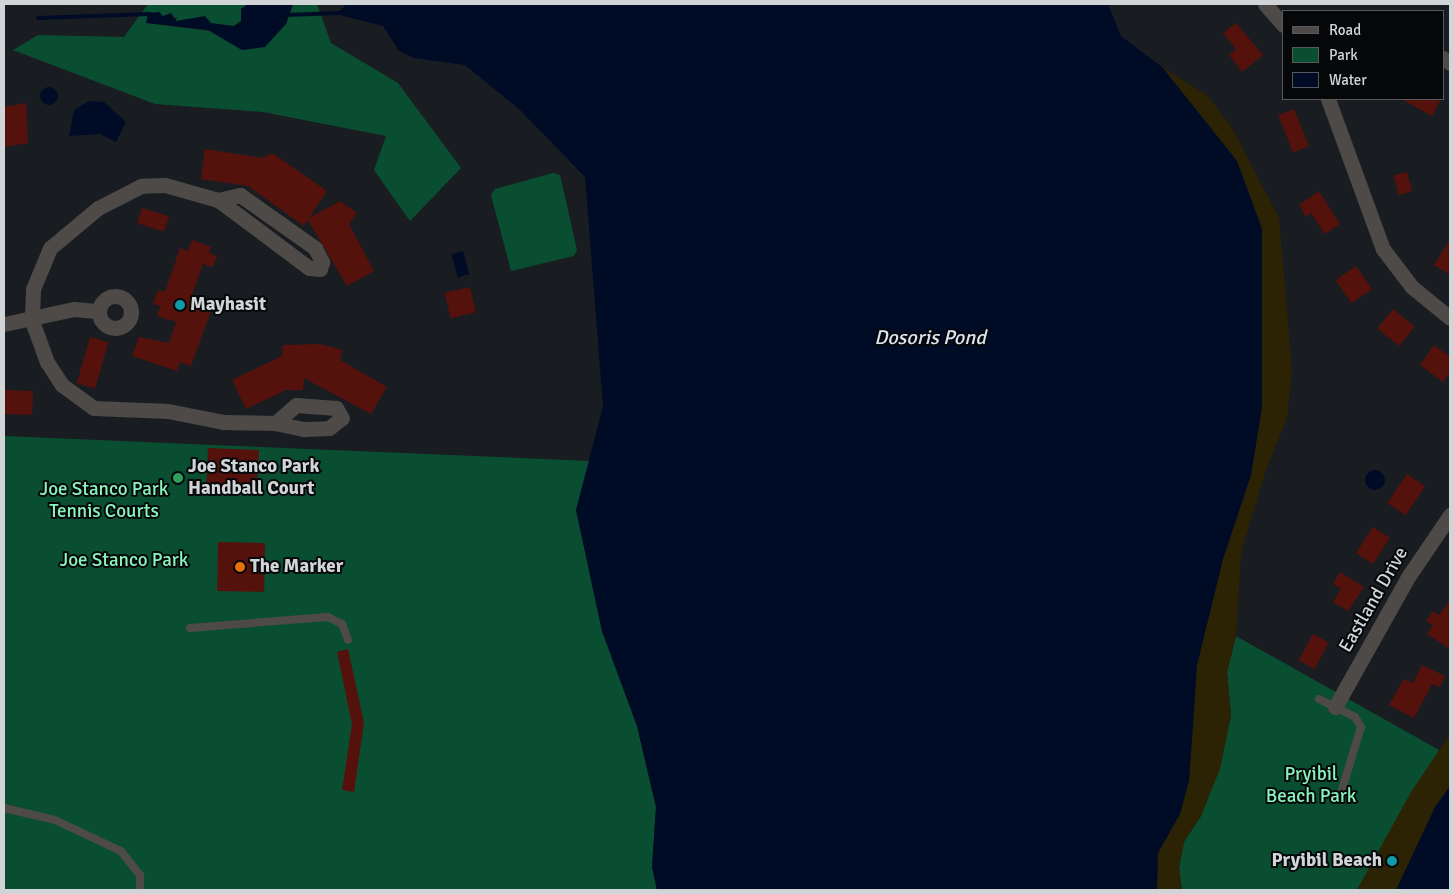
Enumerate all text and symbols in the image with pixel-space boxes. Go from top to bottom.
legend [1282,10,1444,100]
text: Road [1329,21,1361,39]
text: Park [1329,46,1358,64]
text: Water [1329,71,1367,89]
place label: Mayhasit [190,294,266,316]
marker: Mayhasit [174,299,186,311]
water label: Dosoris Pond [874,325,986,349]
place label: Joe Stanco Park Handball Court [188,456,319,500]
marker: Joe Stanco Park Handball Court [172,472,184,484]
park label: Joe Stanco Park Tennis Courts [40,479,168,523]
street label: Eastland Drive [1335,543,1413,657]
park label: Joe Stanco Park [60,550,188,572]
place label: The Marker [250,556,343,578]
marker: The Marker [234,561,246,573]
park label: Pryibil Beach Park [1266,764,1356,808]
place label: Pryibil Beach [1271,850,1382,872]
marker: Pryibil Beach [1386,855,1398,867]

